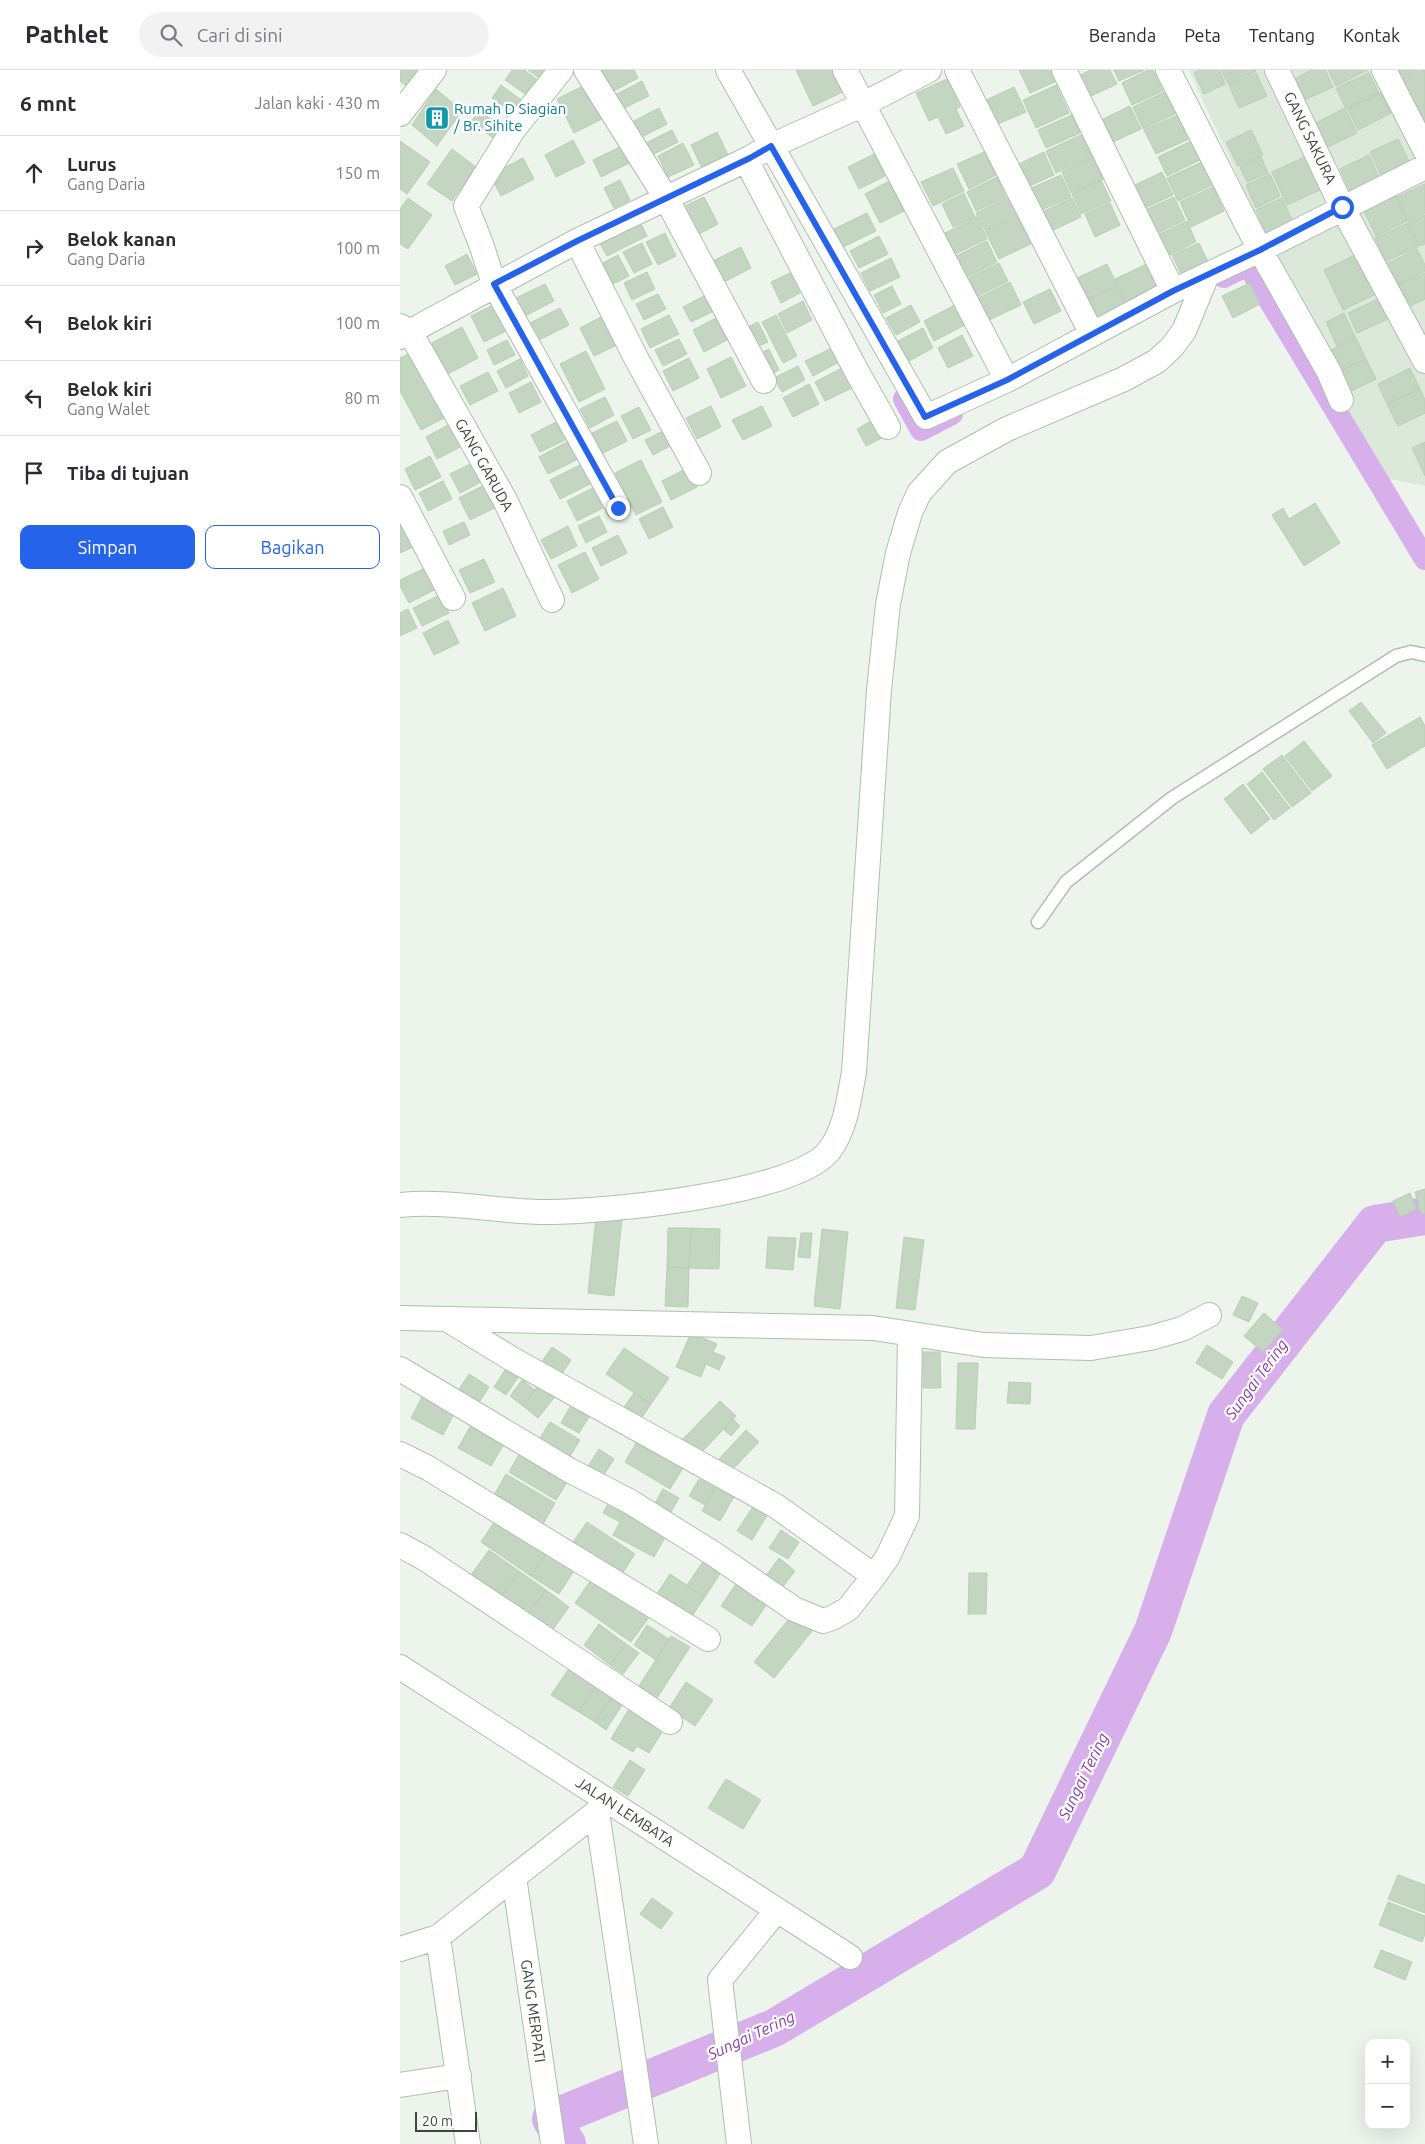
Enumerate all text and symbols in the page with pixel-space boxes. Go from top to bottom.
search box [139,12,489,57]
text: Pathlet [25,21,109,48]
icon: search [157,21,185,49]
text: Cari di sini [197,24,283,46]
text: Beranda [1089,25,1156,45]
text: Peta [1184,25,1221,45]
text: Tentang [1249,25,1315,45]
text: Kontak [1343,25,1400,45]
street label: GANG SAKURA [1281,89,1340,187]
text: 6 mnt [20,91,76,115]
text: Jalan kaki · 430 m [255,94,380,112]
place label: Rumah D Siagian / Br. Sihite [453,100,566,134]
building icon: Rumah D Siagian / Br. Sihite [424,105,450,131]
text: Lurus [67,153,116,175]
icon: ahead [20,159,48,187]
text: 150 m [335,164,380,182]
text: Gang Daria [67,175,146,193]
route start [1331,196,1354,219]
text: Belok kanan [67,228,176,250]
icon: right [20,234,48,262]
text: 100 m [335,239,380,257]
text: Gang Daria [67,250,146,268]
icon: left [20,309,48,337]
text: Belok kiri [67,312,152,334]
text: 100 m [335,314,380,332]
text: Belok kiri [67,378,152,400]
icon: left [20,384,48,412]
text: 80 m [344,389,380,407]
text: Gang Walet [67,400,150,418]
street label: GANG GARUDA [452,415,517,514]
icon: arrive [20,459,48,487]
text: Tiba di tujuan [67,462,189,484]
route end [607,497,630,520]
button: Simpan [20,525,195,569]
button: Bagikan [205,525,380,569]
water label: Sungai Tering [1220,1335,1291,1423]
water label: Sungai Tering [1054,1729,1112,1823]
street label: JALAN LEMBATA [573,1773,678,1850]
street label: GANG MERPATI [518,1958,549,2064]
water label: Sungai Tering [704,2007,798,2063]
map controls [1365,2039,1410,2129]
button: + [1365,2039,1410,2084]
button: − [1365,2084,1410,2129]
scale bar [415,2109,478,2132]
text: 20 m [422,2113,453,2129]

